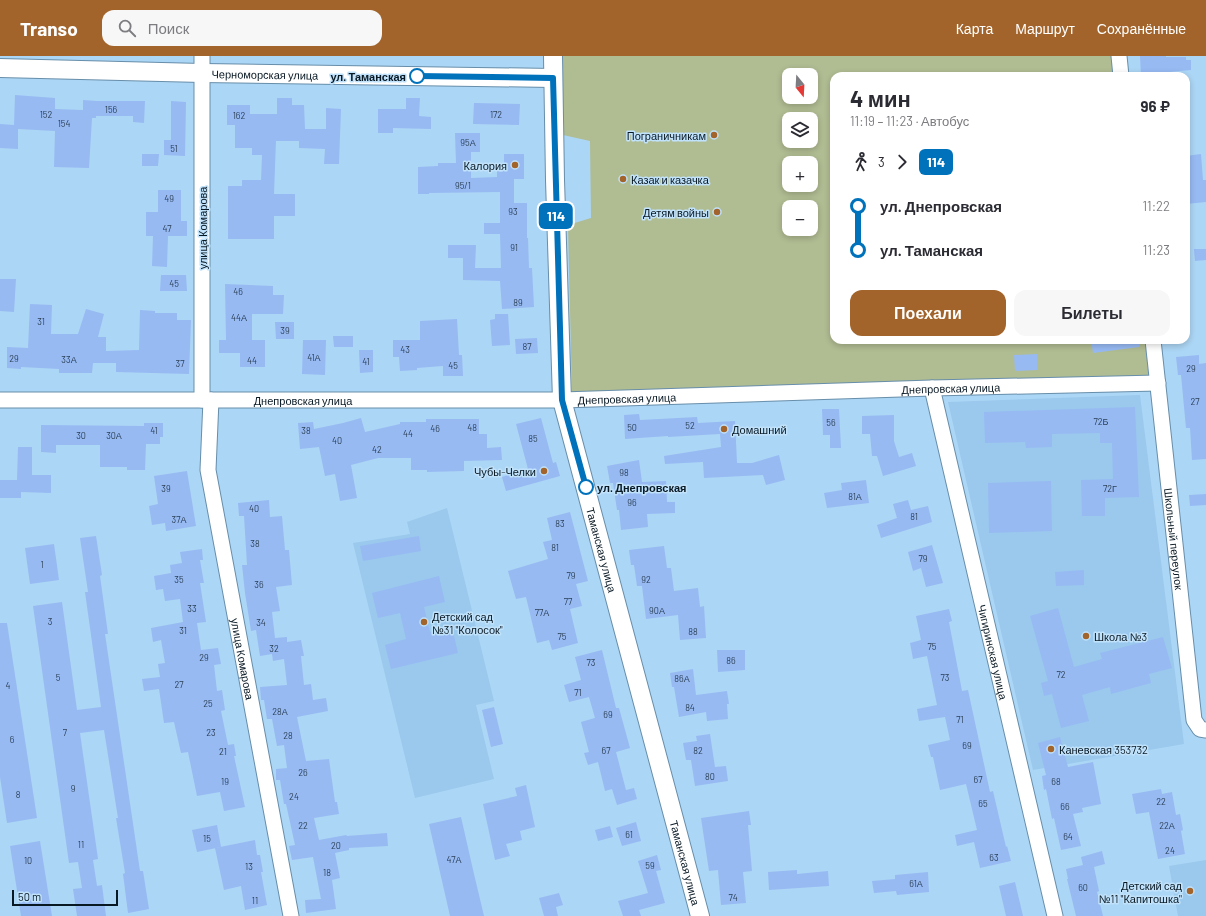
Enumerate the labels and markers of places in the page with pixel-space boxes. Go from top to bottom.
marker: ул. Таманская [409,68,425,84]
place label: ул. Таманская [330,70,406,83]
place label: Пограничникам [627,129,706,142]
marker: Пограничникам [709,130,719,140]
place label: Калория [464,159,507,172]
marker: Калория [510,160,520,170]
place label: Казак и казачка [631,173,710,186]
marker: Казак и казачка [618,174,628,184]
place label: Детям войны [643,206,709,219]
marker: Детям войны [712,207,722,217]
place label: Домашний [732,423,787,436]
marker: Домашний [719,424,729,434]
place label: Чубы-Челки [474,465,536,478]
marker: Чубы-Челки [539,466,549,476]
marker: ул. Днепровская [578,479,594,495]
place label: ул. Днепровская [597,481,686,494]
place label: Детский сад №31 "Колосок" [432,610,503,636]
marker: Детский сад №31 "Колосок" [419,617,429,627]
place label: Школа №3 [1094,630,1147,643]
marker: Школа №3 [1081,631,1091,641]
place label: Каневская 353732 [1059,743,1148,756]
marker: Каневская 353732 [1046,744,1056,754]
place label: Детский сад №11 "Капитошка" [1099,879,1183,905]
marker: Детский сад №11 "Капитошка" [1185,886,1195,896]

